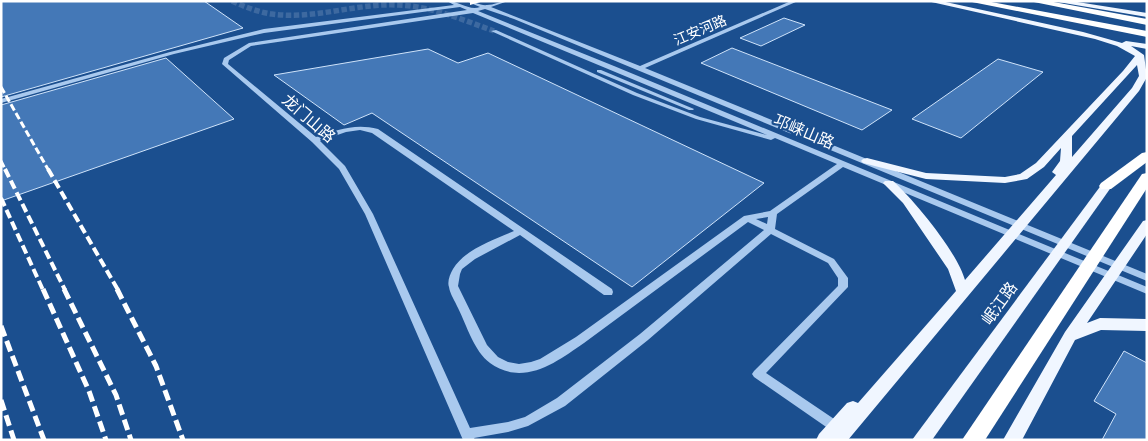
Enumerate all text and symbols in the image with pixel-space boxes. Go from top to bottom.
street label: 江安河路 [671,11,729,49]
street label: 龙门山路 [278,90,339,147]
street label: 邛崃山路 [771,110,837,153]
street label: 岷江路 [978,278,1021,328]

